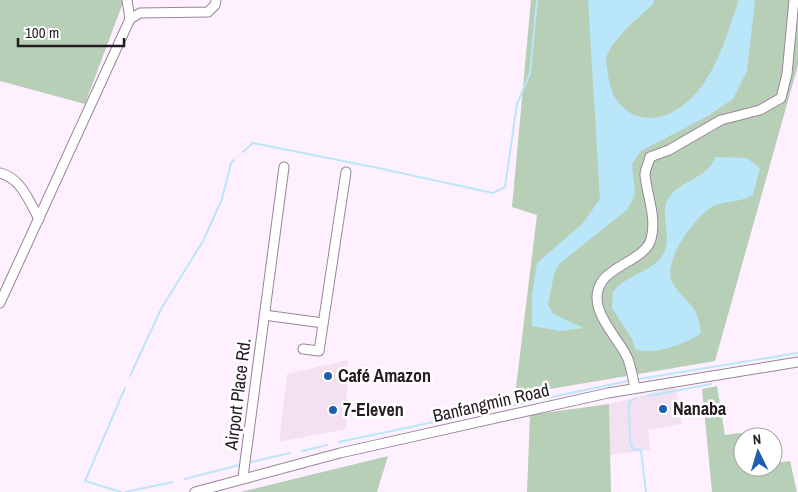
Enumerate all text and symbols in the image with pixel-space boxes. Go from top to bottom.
scale bar [18,15,124,47]
text: 100 m [25,22,59,43]
street label: Airport Place Rd. [218,337,257,452]
place label: Café Amazon [338,363,431,388]
marker: Café Amazon [322,370,334,382]
street label: Banfangmin Road [430,377,552,428]
place label: Nanaba [673,396,727,421]
place label: 7-Eleven [343,397,404,422]
marker: Nanaba [657,403,669,415]
marker: 7-Eleven [327,404,339,416]
north arrow [733,427,783,477]
text: N [752,430,762,448]

